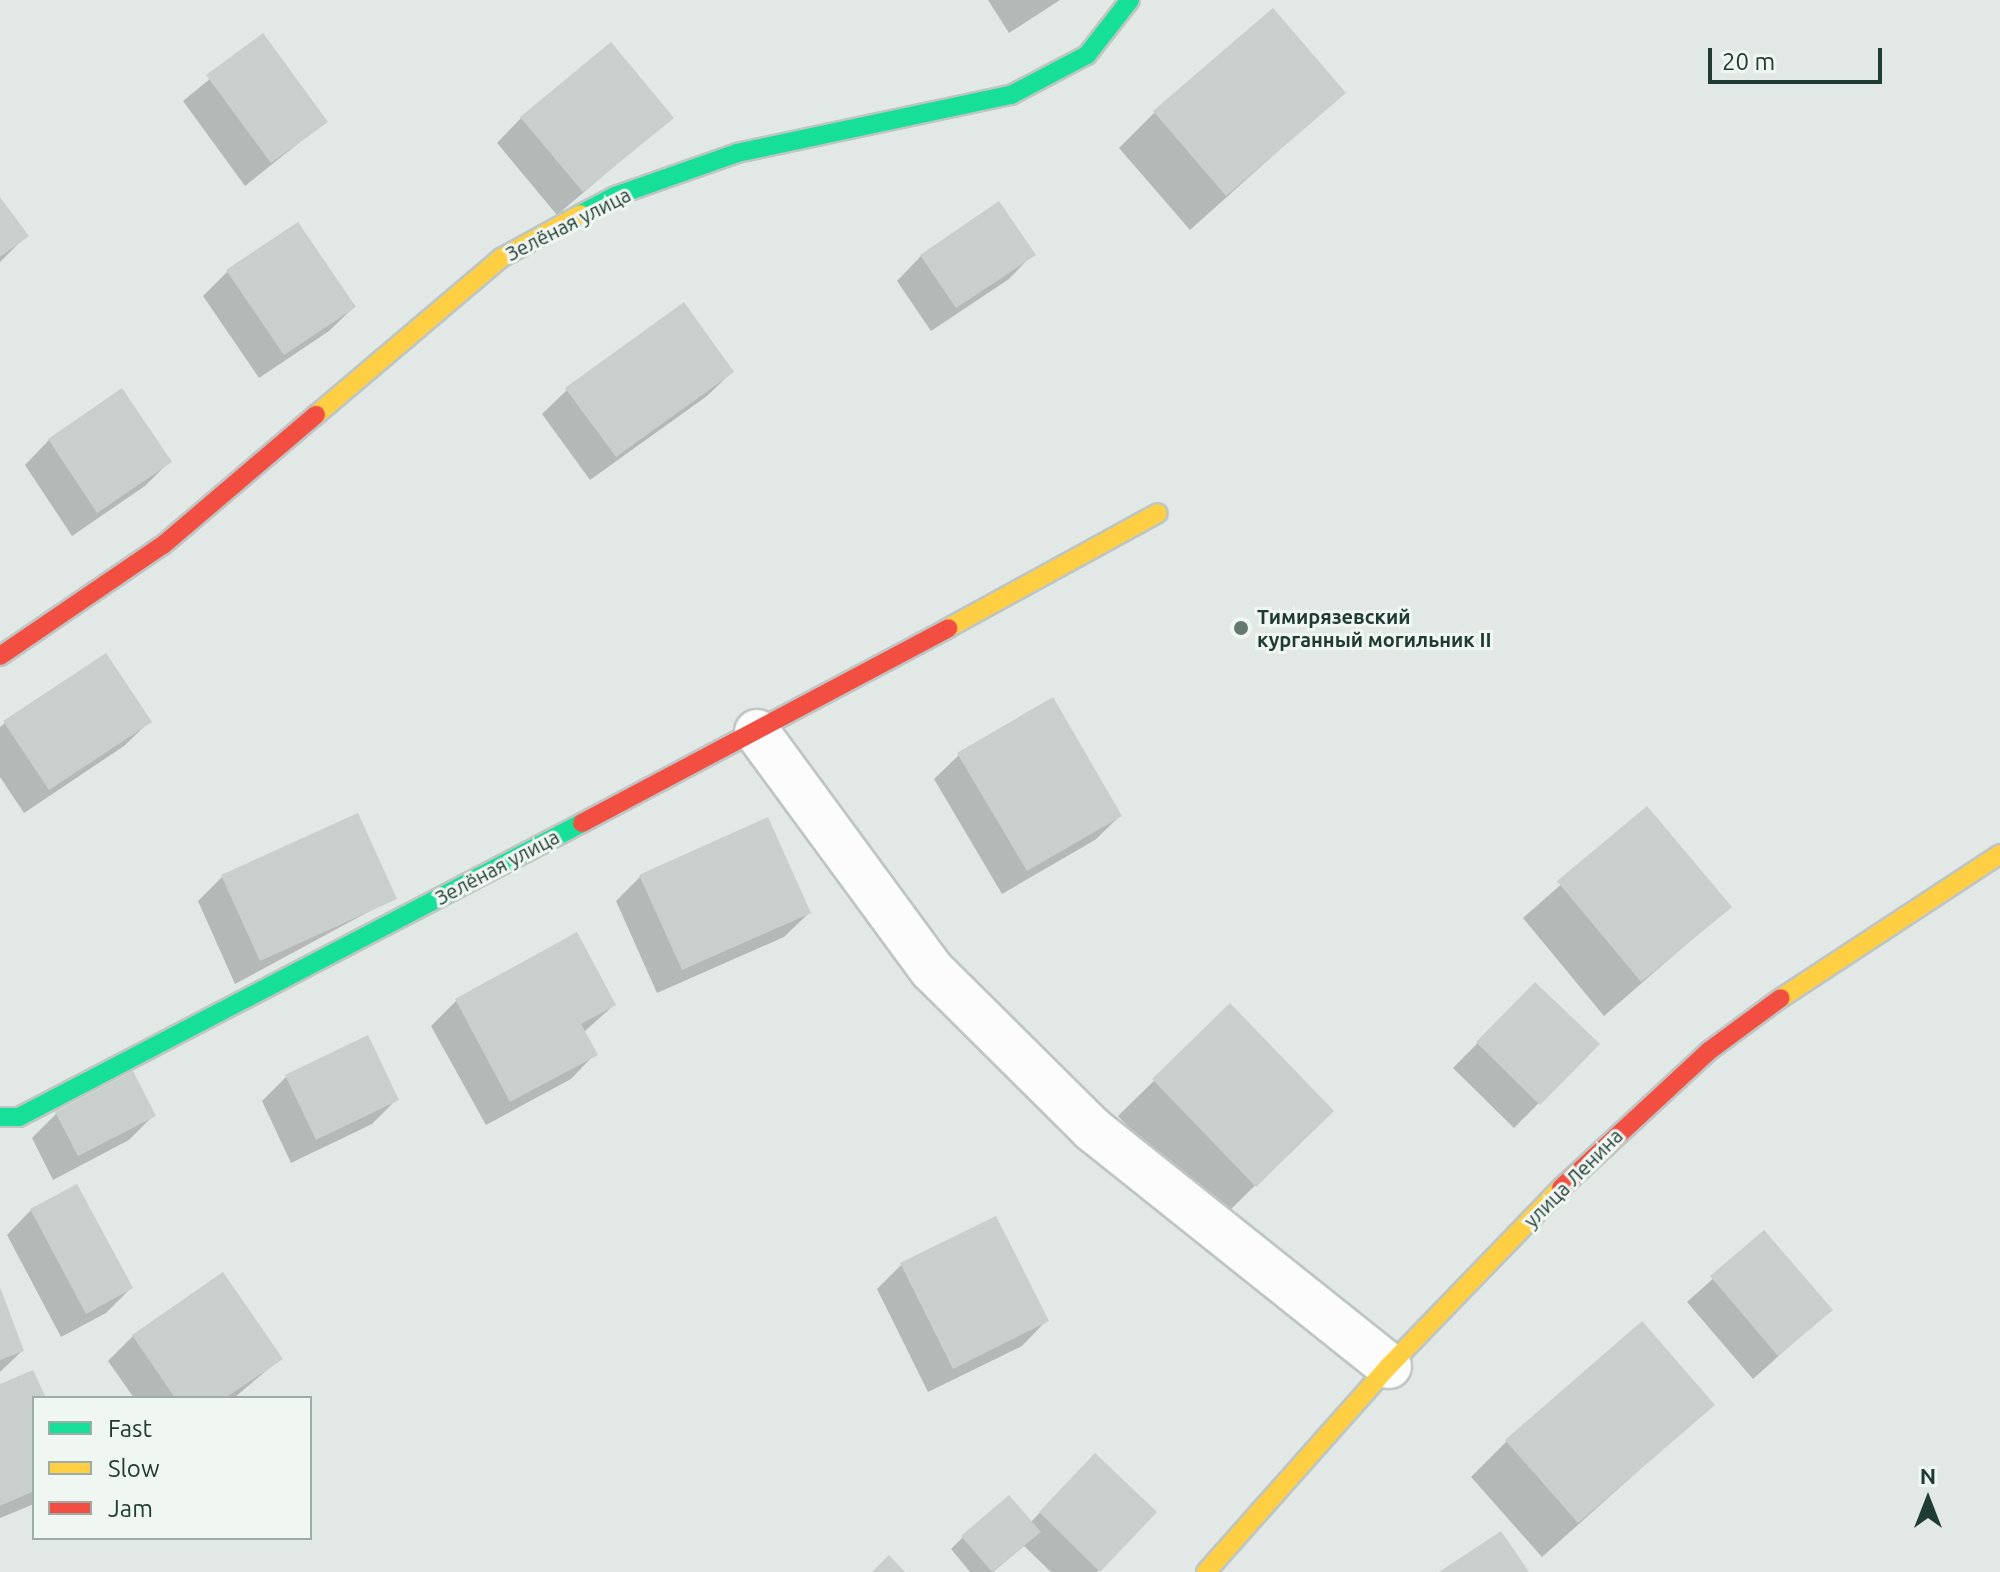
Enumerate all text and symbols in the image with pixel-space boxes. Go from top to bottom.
scale bar [1712,32,1886,82]
text: 20 m [1722,48,1775,75]
street label: Зелёная улица [502,182,634,266]
place label: Тимирязевский курганный могильник II [1257,604,1491,651]
marker: Тимирязевский курганный могильник II [1232,619,1250,637]
street label: Зелёная улица [431,824,563,910]
street label: улица Ленина [1519,1124,1627,1232]
legend [32,1396,312,1540]
text: Fast [108,1415,152,1442]
text: Slow [108,1455,160,1482]
north arrow [1888,1460,1968,1540]
text: N [1920,1463,1936,1488]
text: Jam [108,1495,153,1522]

